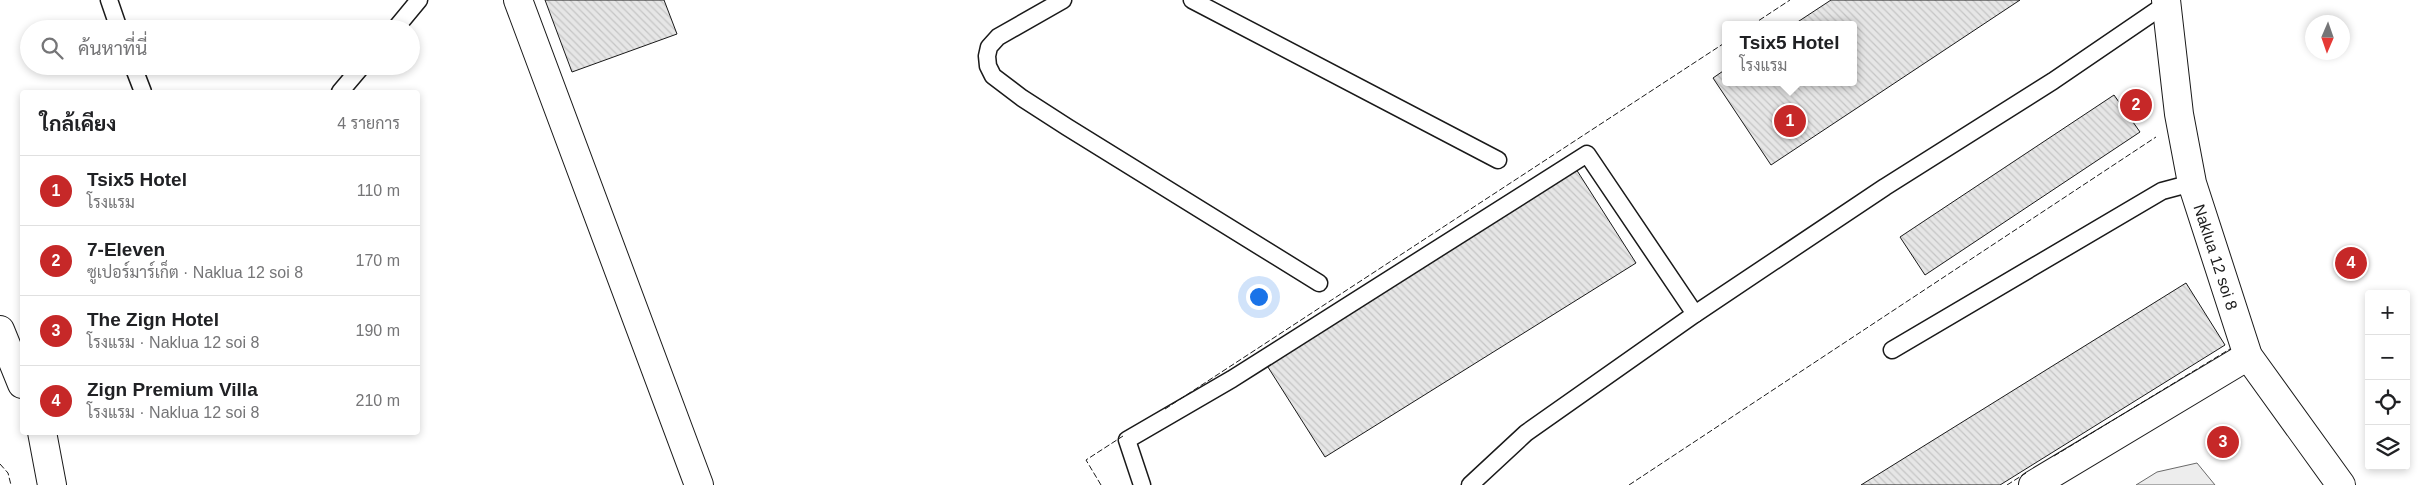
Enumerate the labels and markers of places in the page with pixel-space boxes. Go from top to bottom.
pin: 2 [2120,86,2152,124]
pin: 1 [1774,102,1806,140]
pin: 4 [2335,244,2367,282]
pin: 3 [2207,423,2239,461]

